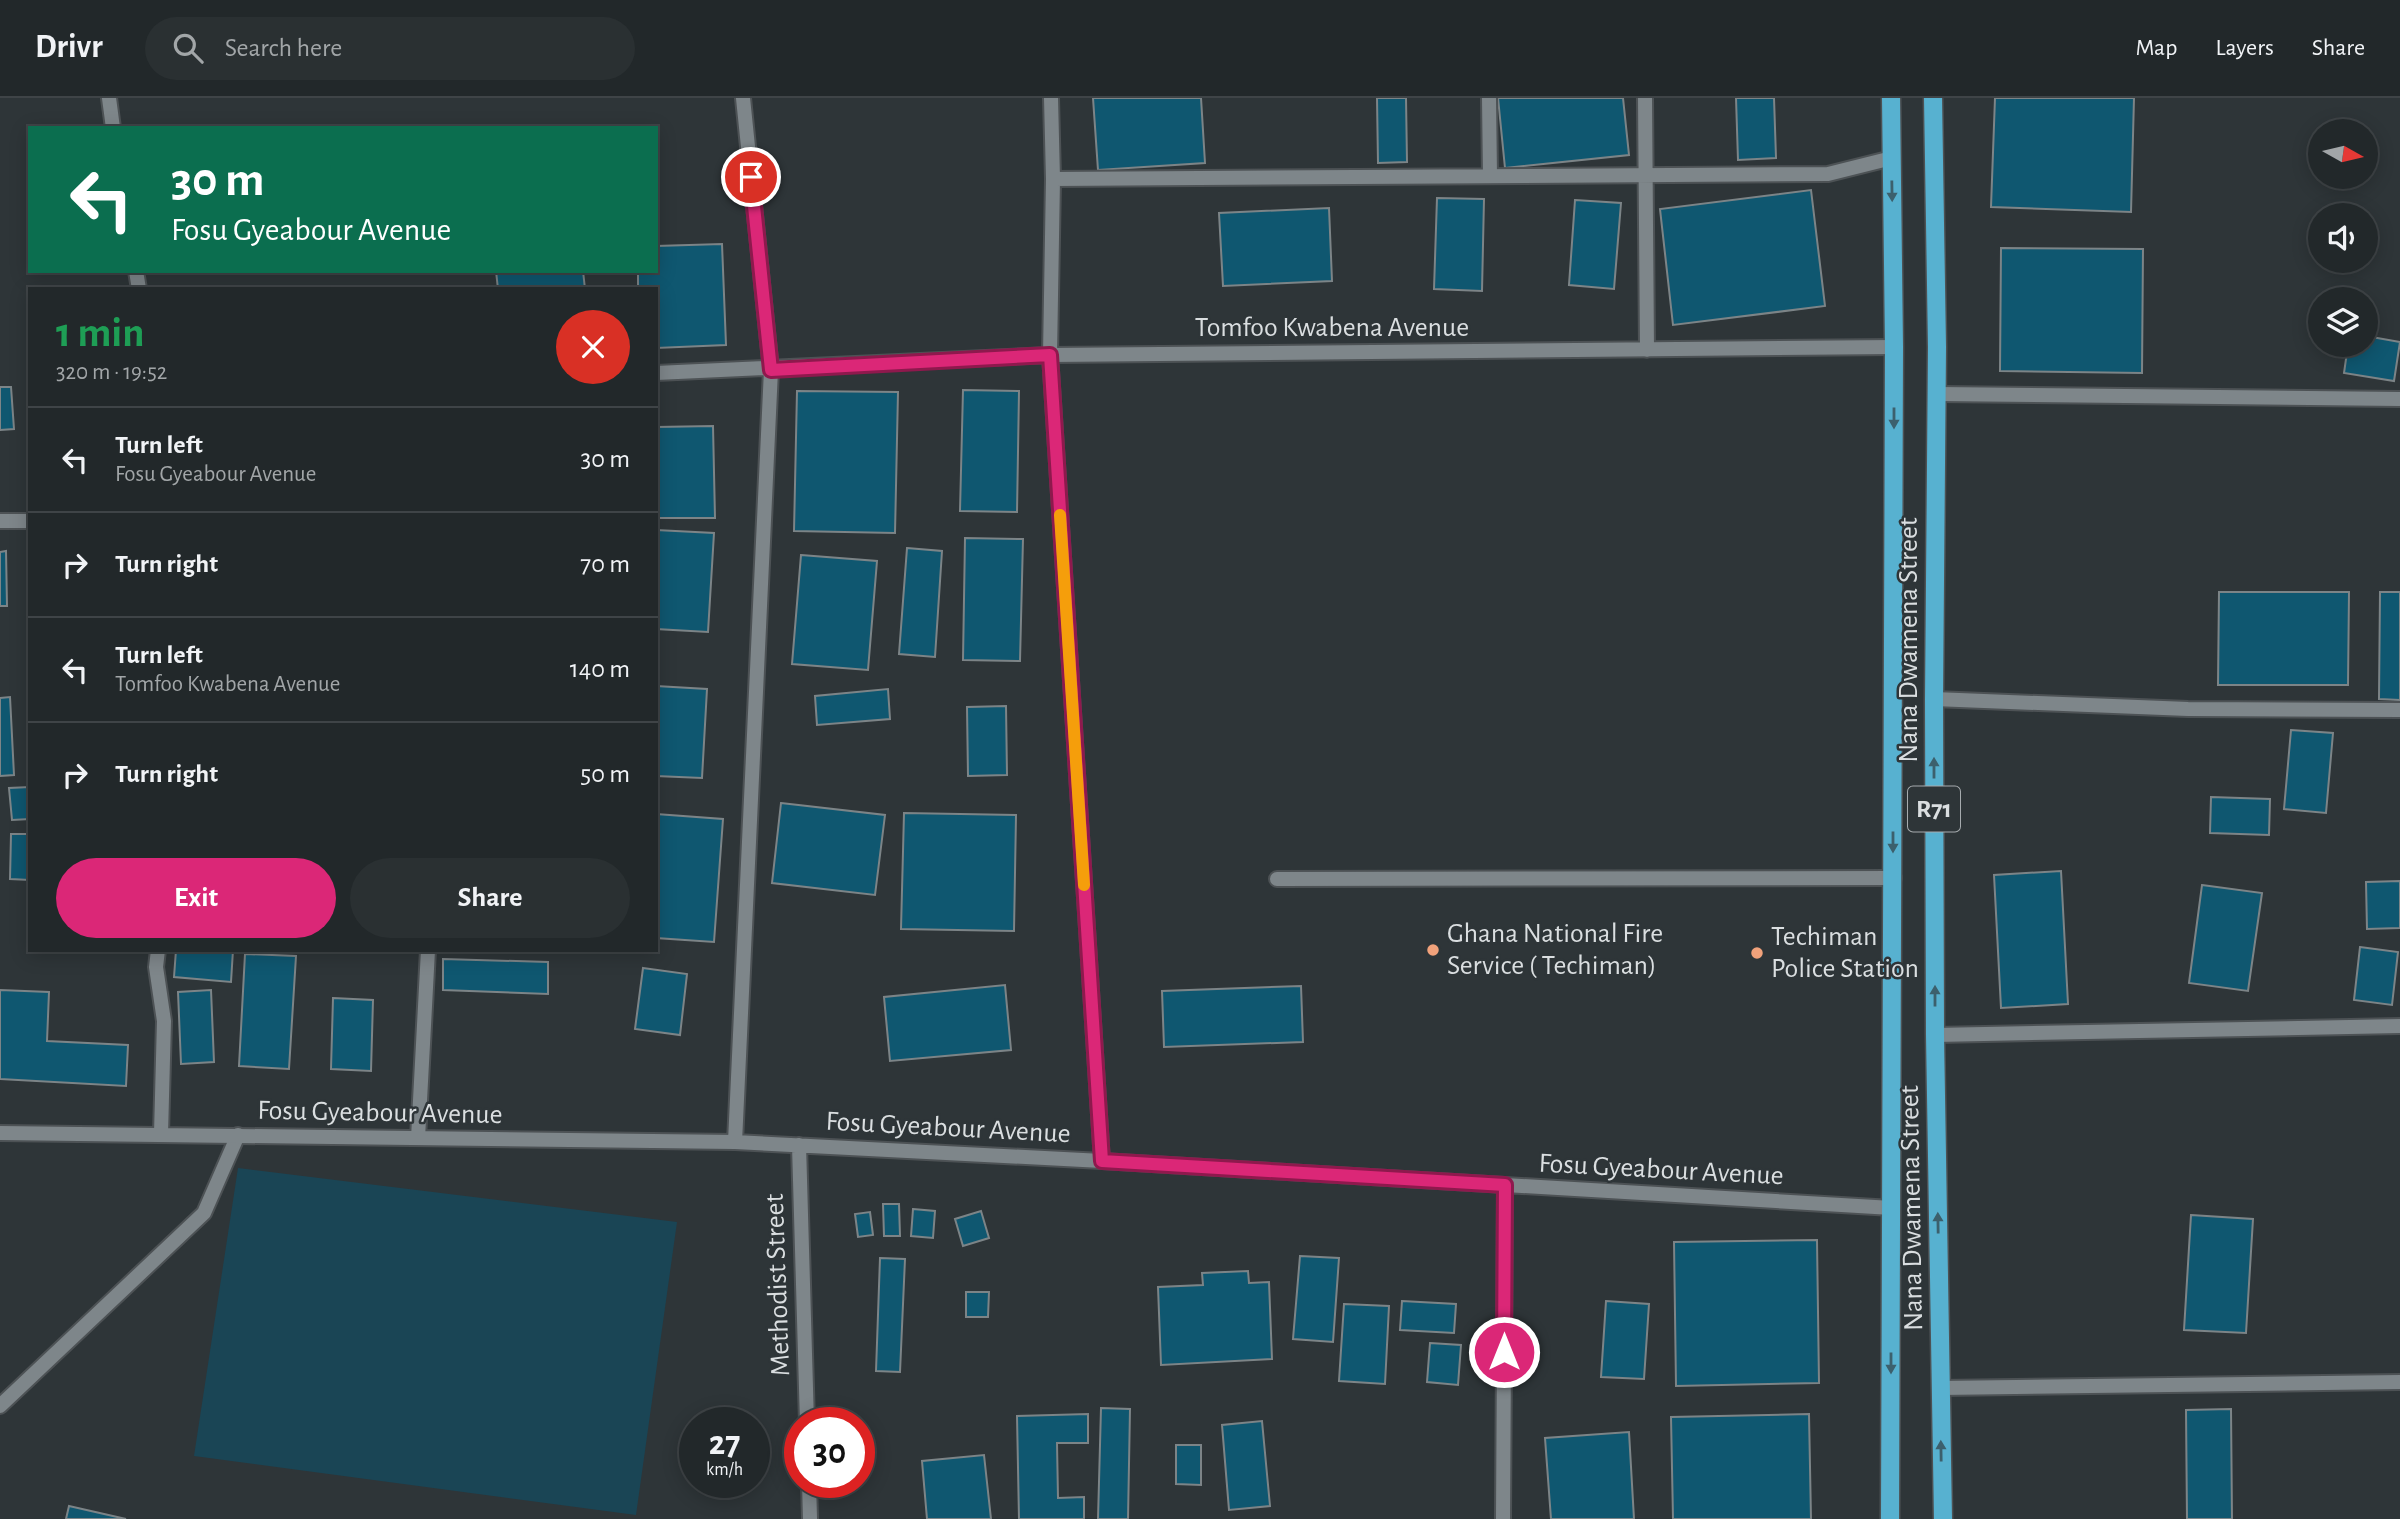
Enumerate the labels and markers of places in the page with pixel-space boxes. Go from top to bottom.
pin [721,147,781,207]
place label: Ghana National Fire Service ( Techiman) [1447,920,1663,980]
place label: Techiman Police Station [1771,923,1919,983]
marker: Ghana National Fire Service ( Techiman) [1425,942,1441,958]
marker: Techiman Police Station [1749,945,1765,961]

